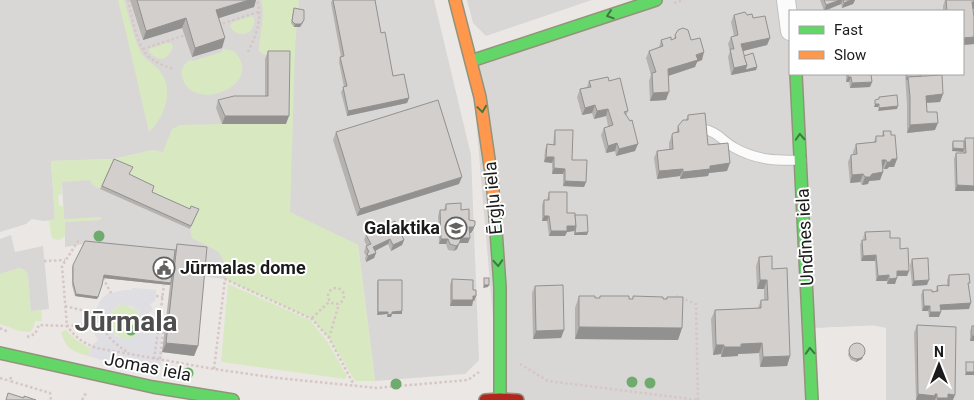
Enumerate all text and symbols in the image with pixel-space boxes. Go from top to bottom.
one-way arrow [606,9,615,19]
legend [789,10,964,75]
text: Fast [834,21,863,39]
text: Slow [834,46,866,64]
one-way arrow [476,104,486,113]
one-way arrow [795,132,806,140]
street label: Ērgļu iela [479,161,507,235]
street label: Undīnes iela [791,188,818,286]
school or university icon: Galaktika [444,216,468,240]
place label: Galaktika [364,217,440,238]
public building icon: Jūrmalas dome [152,256,176,280]
place label: Jūrmalas dome [180,257,306,278]
one-way arrow [493,260,504,268]
district label: Jūrmala [74,305,178,338]
north arrow [914,340,964,390]
text: N [934,344,944,360]
one-way arrow [805,347,815,355]
street label: Jomas iela [103,348,193,385]

